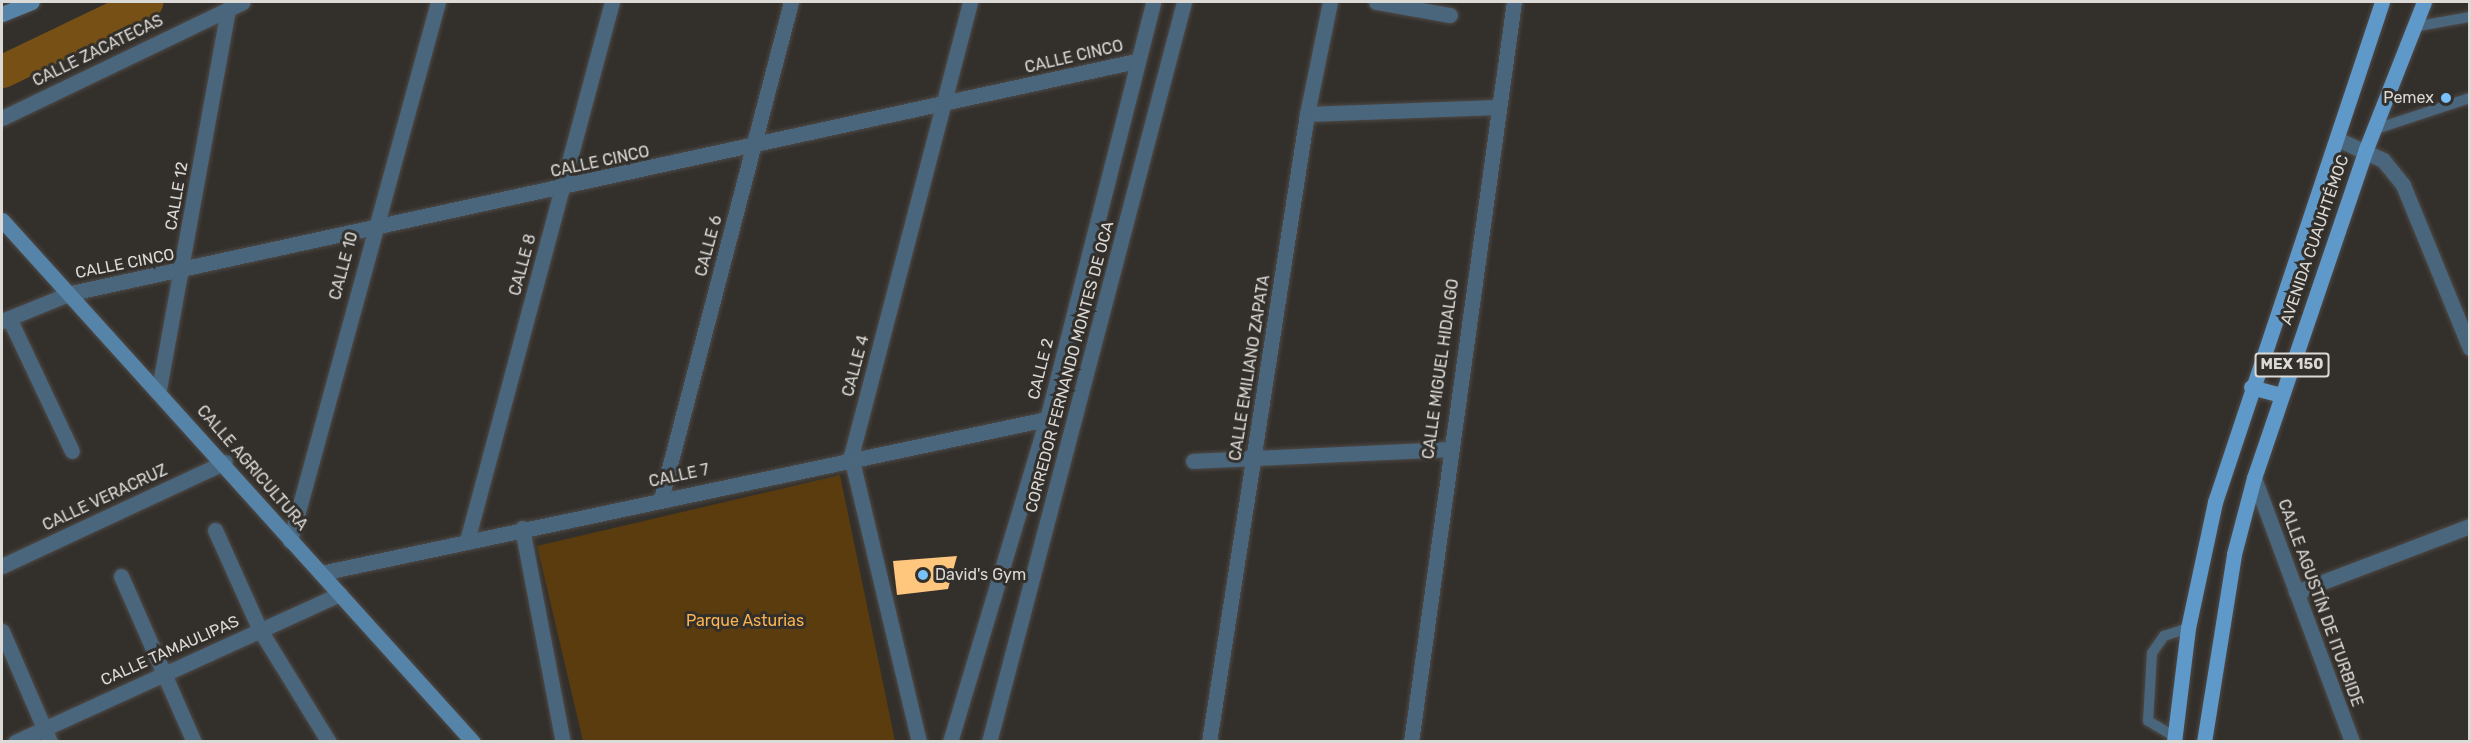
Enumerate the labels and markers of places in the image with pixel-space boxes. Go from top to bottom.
place label: Pemex [2383,88,2434,108]
marker: Pemex [2439,91,2453,105]
place label: David's Gym [935,565,1026,585]
marker: David's Gym [916,568,930,582]

